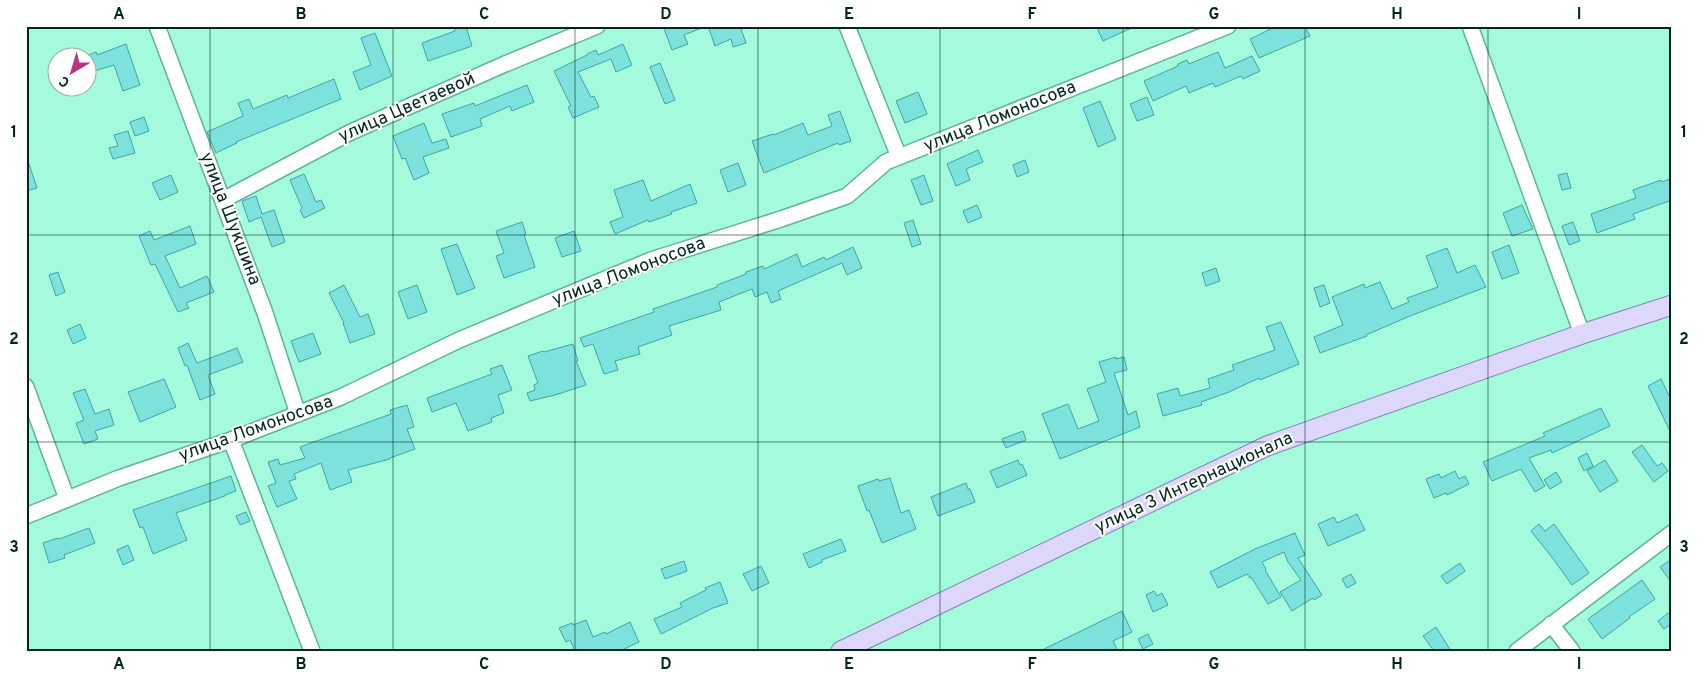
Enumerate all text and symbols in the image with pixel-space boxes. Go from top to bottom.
text: A [113,5,125,25]
text: B [295,5,307,25]
text: C [479,5,489,25]
text: D [660,5,672,25]
text: E [844,5,854,25]
text: F [1027,5,1037,25]
text: G [1209,5,1219,25]
text: H [1391,5,1403,25]
text: I [1577,5,1581,25]
north arrow [48,48,98,98]
street label: улица Цветаевой [335,67,479,149]
text: С [56,72,74,91]
street label: улица Ломоносова [920,76,1080,158]
text: 1 [11,123,17,143]
text: 1 [1681,123,1687,143]
street label: улица Шукшина [194,149,266,289]
street label: улица Ломоносова [549,232,709,312]
text: 2 [9,330,19,350]
text: 2 [1679,330,1689,350]
street label: улица Ломоносова [176,390,336,468]
street label: улица 3 Интернационала [1091,427,1297,539]
text: 3 [9,538,19,558]
text: 3 [1679,538,1689,558]
text: A [113,655,125,675]
text: B [295,655,307,675]
text: C [479,655,489,675]
text: D [660,655,672,675]
text: E [844,655,854,675]
text: F [1027,655,1037,675]
text: G [1209,655,1219,675]
text: H [1391,655,1403,675]
text: I [1577,655,1581,675]

